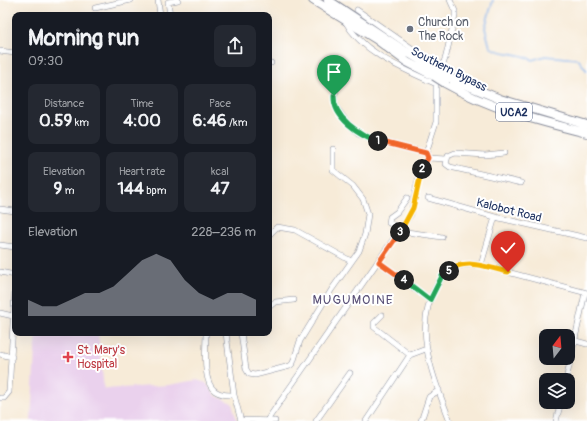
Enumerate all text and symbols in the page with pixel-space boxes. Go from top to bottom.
place label: Church on The Rock [418,15,469,44]
text: Morning run [28,24,139,52]
marker: Church on The Rock [405,24,415,34]
button: share [214,25,256,67]
street label: Southern Bypass [408,44,490,95]
text: 09:30 [28,53,63,69]
pin [317,55,351,96]
icon: arrive [323,61,345,83]
text: Distance [44,97,84,110]
text: Time [131,97,154,110]
text: Pace [209,97,231,110]
road number: UCA2 [496,103,532,121]
text: 0.59 [39,110,72,131]
text: 4:00 [123,110,161,131]
text: 6:46 [193,110,227,131]
text: km [72,116,89,129]
text: /km [227,116,247,129]
pin: 1 [368,131,388,151]
text: 1 [376,134,380,147]
pin: 2 [412,159,432,179]
text: 2 [419,162,425,175]
text: Elevation [43,165,85,178]
text: Heart rate [119,165,165,178]
text: kcal [211,165,229,178]
text: 9 [54,178,62,199]
text: 144 [117,178,144,199]
text: 47 [211,178,229,199]
text: m [62,184,74,197]
text: bpm [144,184,167,197]
street label: Kalobot Road [475,195,543,226]
pin: 3 [390,222,410,242]
text: Elevation [28,224,78,240]
text: 228–236 m [191,224,256,240]
text: 3 [397,225,403,238]
pin [491,231,525,272]
icon: check [497,237,519,259]
pin: 5 [439,261,459,281]
text: 5 [446,264,452,277]
pin: 4 [394,270,414,290]
text: 4 [401,273,407,286]
district label: MUGUMOINE [312,292,394,308]
north arrow [539,329,575,365]
map controls [539,329,575,409]
place label: St. Mary's Hospital [77,343,126,372]
marker: St. Mary's Hospital [62,351,74,363]
button: layers [539,373,575,409]

